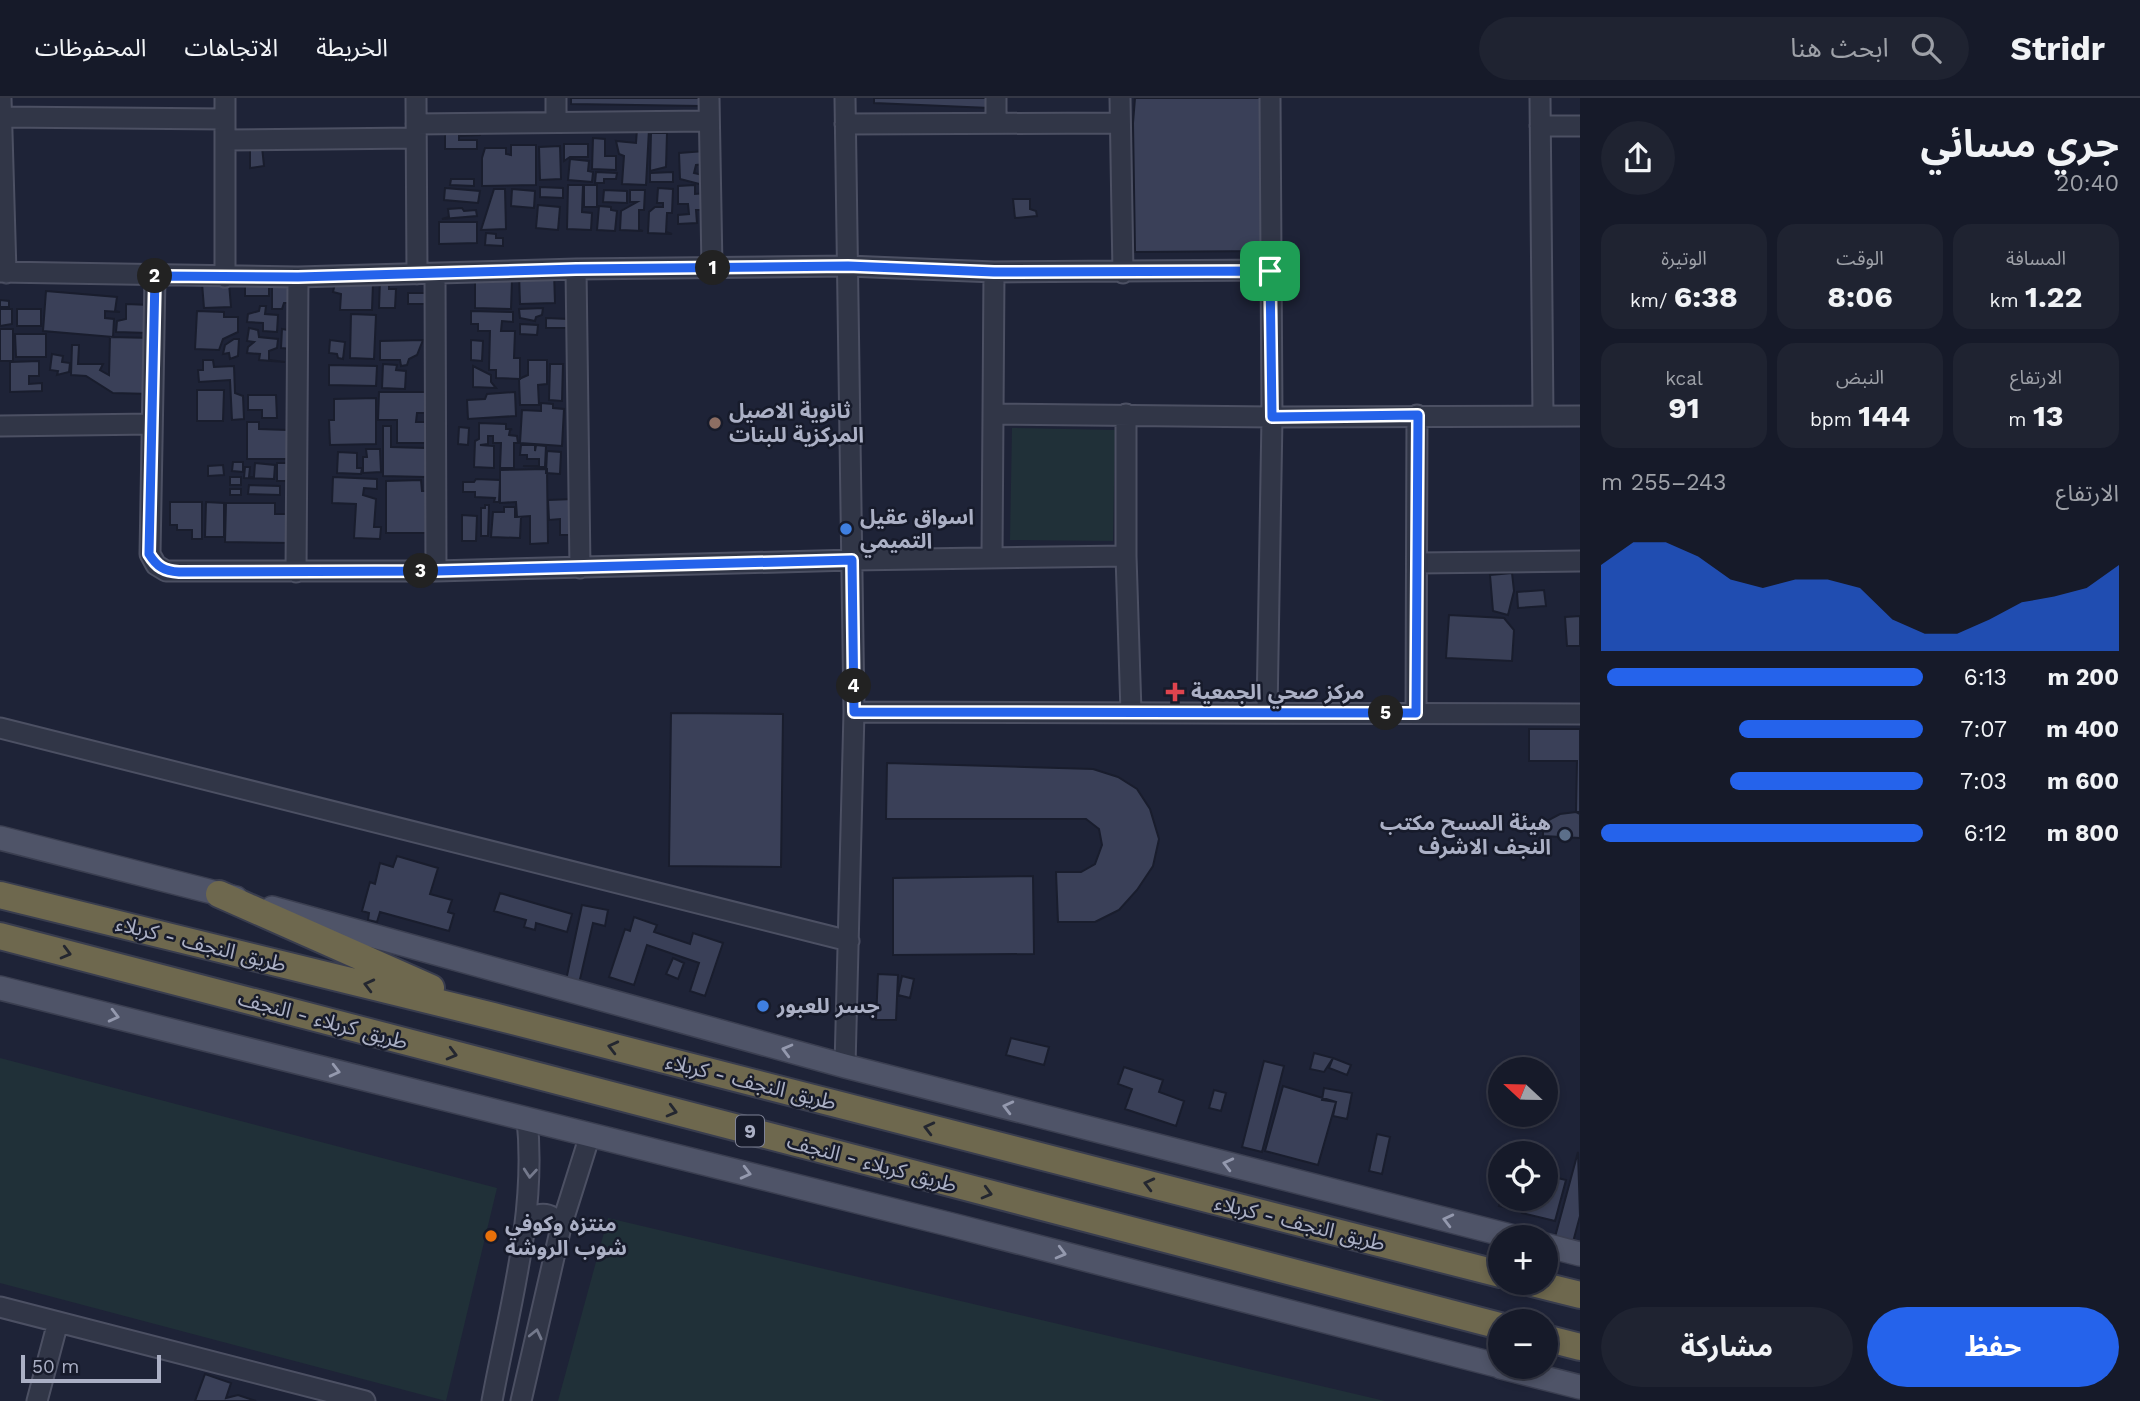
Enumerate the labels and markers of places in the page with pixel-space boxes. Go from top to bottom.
pin [1240,241,1300,301]
pin: 1 [696,250,730,286]
pin: 2 [138,258,172,294]
place label: ثانوية الاصيل المركزية للبنات [729,398,864,447]
marker: ثانوية الاصيل المركزية للبنات [707,415,723,431]
place label: اسواق عقيل التميمي [860,504,974,558]
marker: اسواق عقيل التميمي [838,521,854,537]
pin: 3 [404,554,438,588]
pin: 4 [836,668,872,704]
place label: مركز صحي الجمعية [1191,679,1364,709]
marker: مركز صحي الجمعية [1165,682,1185,702]
pin: 5 [1368,696,1404,730]
place label: هيئة المسح مكتب النجف الاشرف [1380,810,1551,859]
marker: هيئة المسح مكتب النجف الاشرف [1557,827,1573,843]
place label: جسر للعبور [776,993,880,1018]
marker: جسر للعبور [755,998,771,1014]
place label: منتزه وكوفي شوب الروشه [505,1211,627,1260]
marker: منتزه وكوفي شوب الروشه [483,1228,499,1244]

